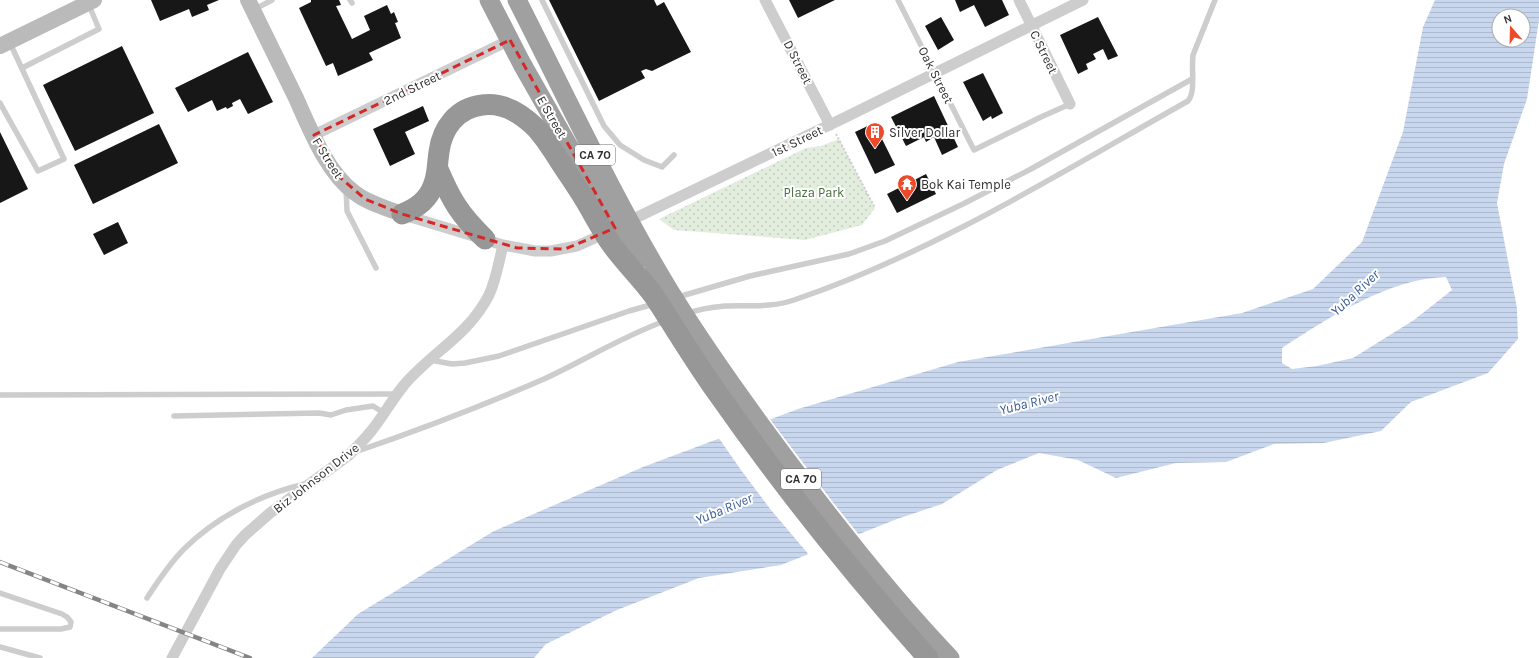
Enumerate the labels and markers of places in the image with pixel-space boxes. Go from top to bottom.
building icon: Silver Dollar [864,121,886,149]
place label: Silver Dollar [889,125,960,140]
temple icon: Bok Kai Temple [896,173,918,201]
place label: Bok Kai Temple [921,177,1011,192]

